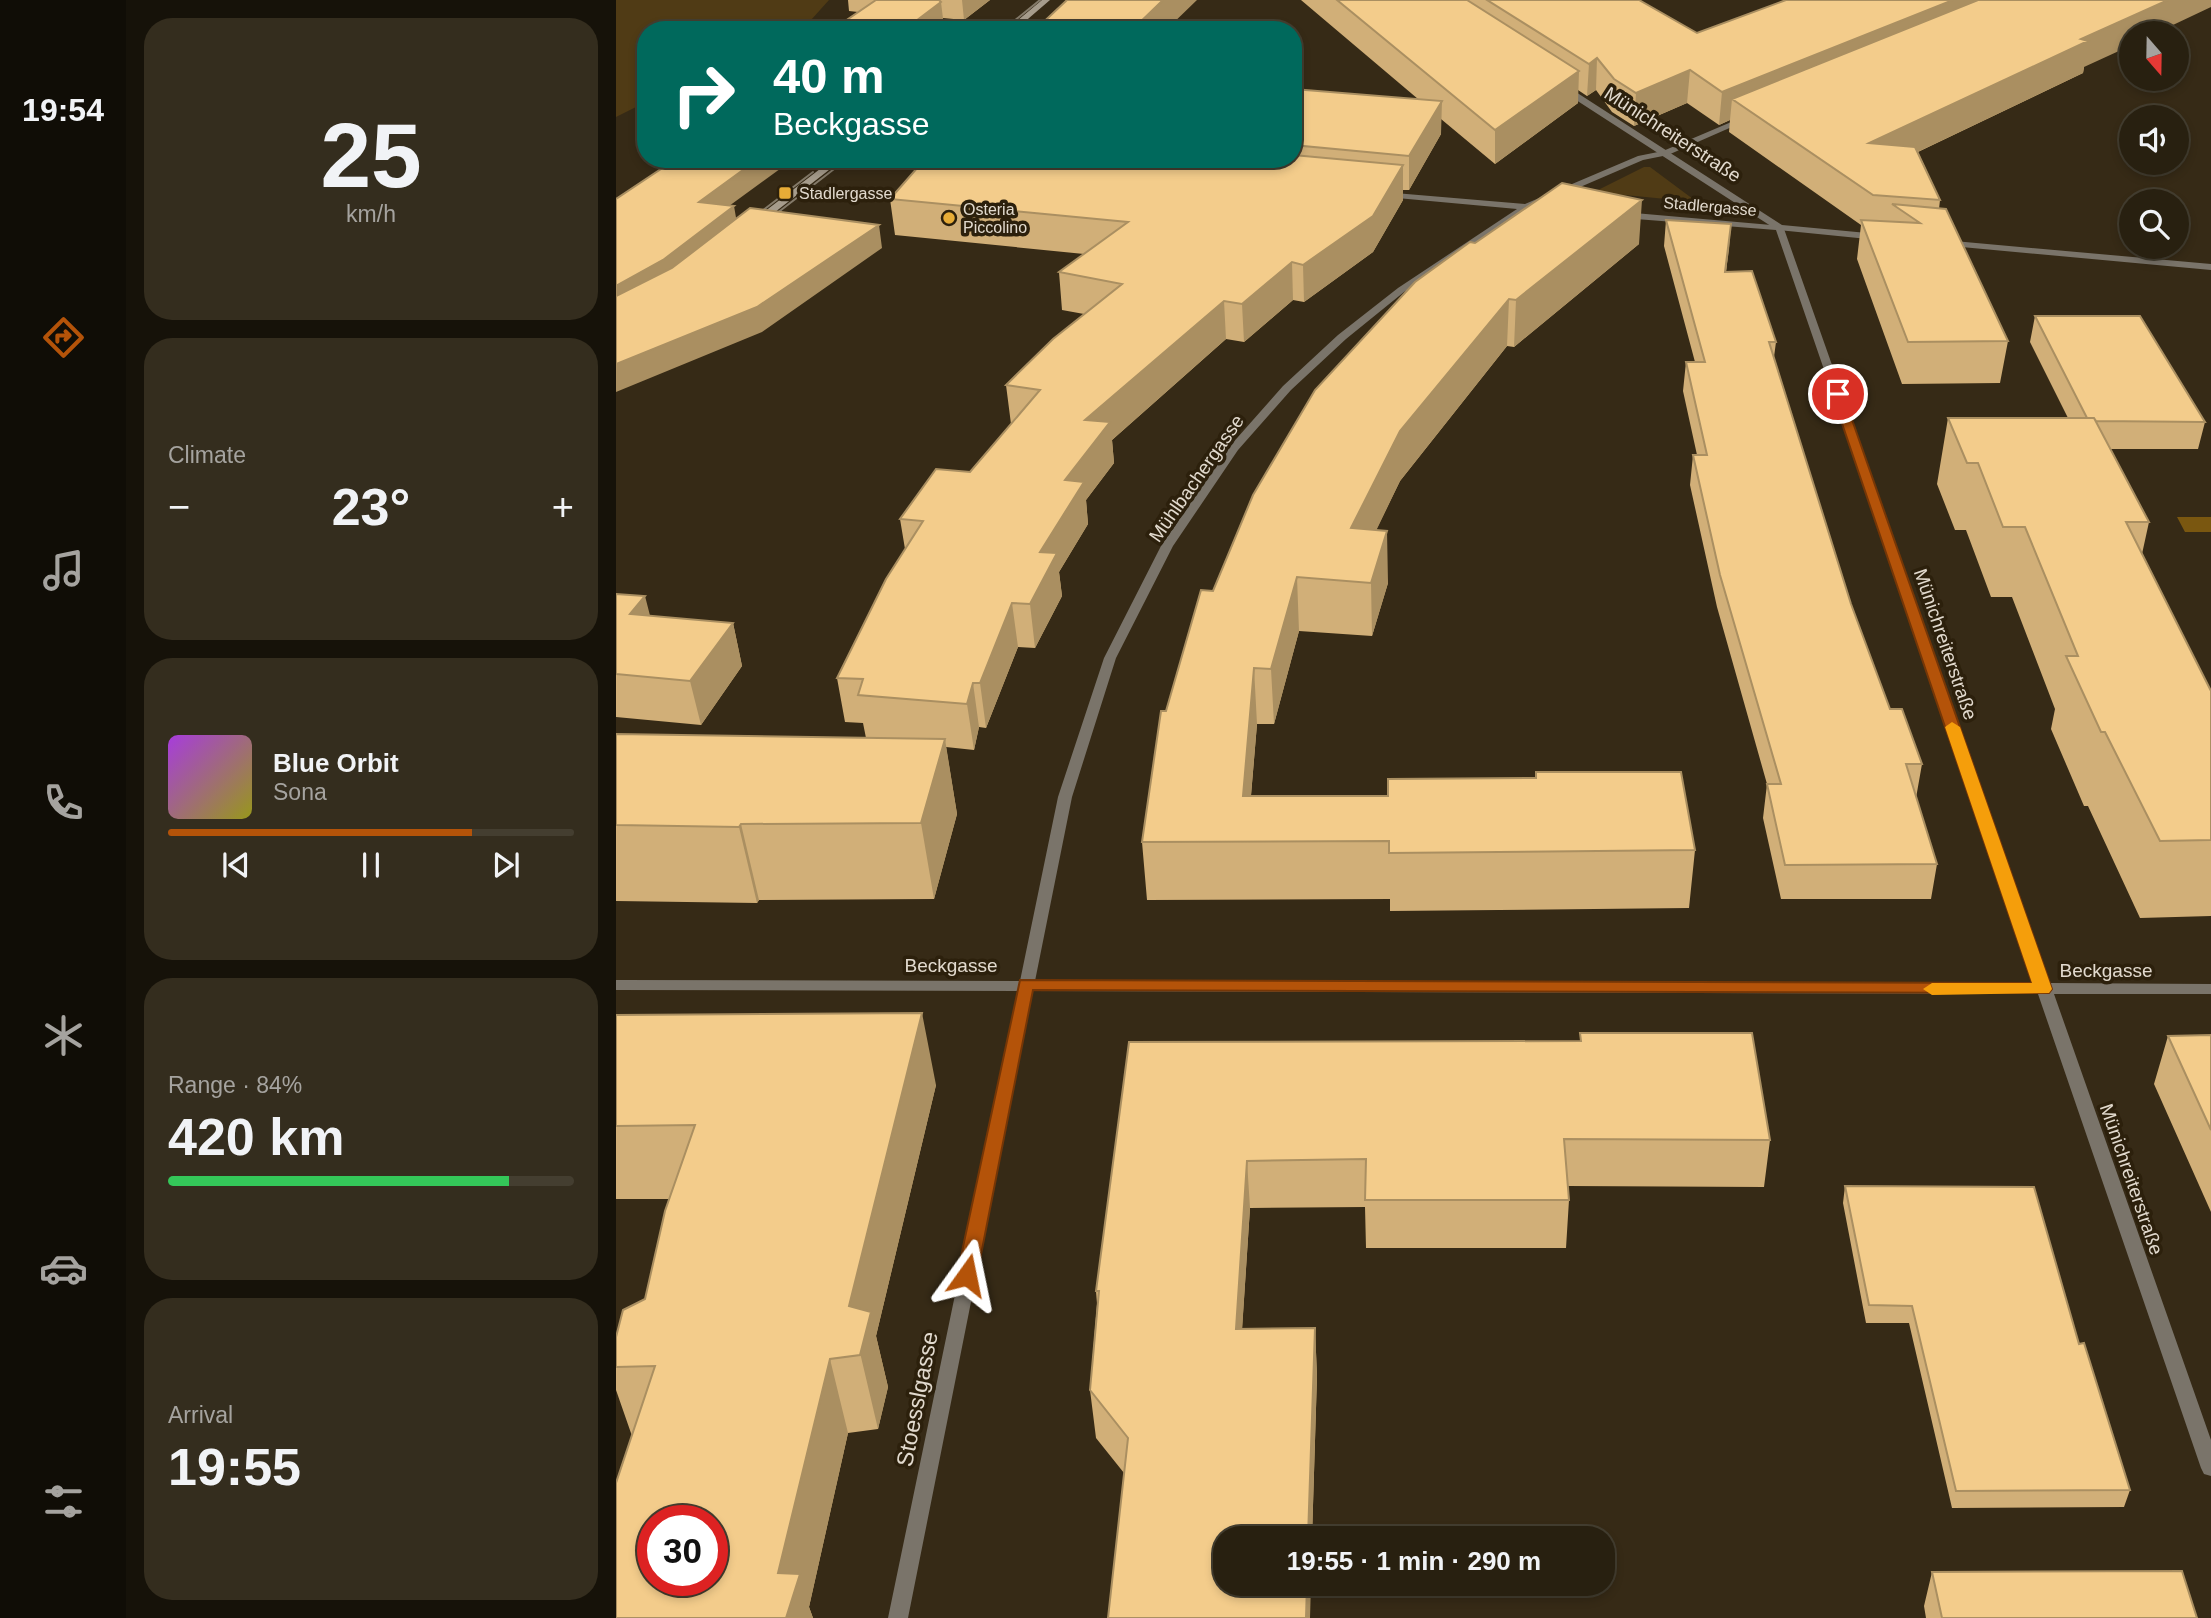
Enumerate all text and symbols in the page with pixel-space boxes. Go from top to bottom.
north arrow [2119,21,2189,91]
map controls [2119,21,2189,259]
icon: right [658,49,749,140]
text: 40 m [773,49,885,103]
street label: Münichreiterstraße [1601,82,1745,186]
text: 19:54 [22,92,104,128]
text: 25 [320,105,422,206]
button: sound [2119,105,2189,175]
text: Beckgasse [773,106,930,142]
marker: Stadlergasse [777,185,793,201]
place label: Stadlergasse [799,185,892,202]
button: search [2119,189,2189,259]
street label: Stadlergasse [1663,194,1757,219]
text: km/h [346,201,396,227]
place label: Osteria Piccolino [963,201,1027,236]
marker: Osteria Piccolino [941,210,957,226]
icon: directions [39,313,88,362]
pin [1808,364,1868,424]
icon: arrive [1819,375,1857,413]
street label: Mühlbachergasse [1145,411,1248,546]
text: Climate [168,442,246,468]
text: 23° [332,478,410,536]
text: − [168,486,190,528]
text: + [552,486,574,528]
icon: music [39,546,88,595]
street label: Münichreiterstraße [1910,566,1981,722]
text: Blue Orbit [273,748,399,778]
icon: phone [39,778,88,827]
text: Sona [273,779,327,805]
icon: previous [217,846,255,884]
icon: pause [352,846,390,884]
icon: next [487,846,525,884]
street label: Beckgasse [905,955,997,976]
street label: Beckgasse [2060,960,2152,981]
icon: climate [39,1011,88,1060]
text: Range · 84% [168,1072,302,1098]
street label: Münichreiterstraße [2096,1101,2167,1257]
text: 420 km [168,1108,344,1166]
position arrow [930,1238,1004,1312]
icon: car [39,1244,88,1293]
street label: Stoesslgasse [891,1329,943,1469]
text: Arrival [168,1402,233,1428]
text: 19:55 [168,1438,301,1496]
icon: filters [39,1477,88,1526]
speed limit sign: 30 [637,1505,728,1596]
text: 19:55 · 1 min · 290 m [1287,1546,1541,1576]

